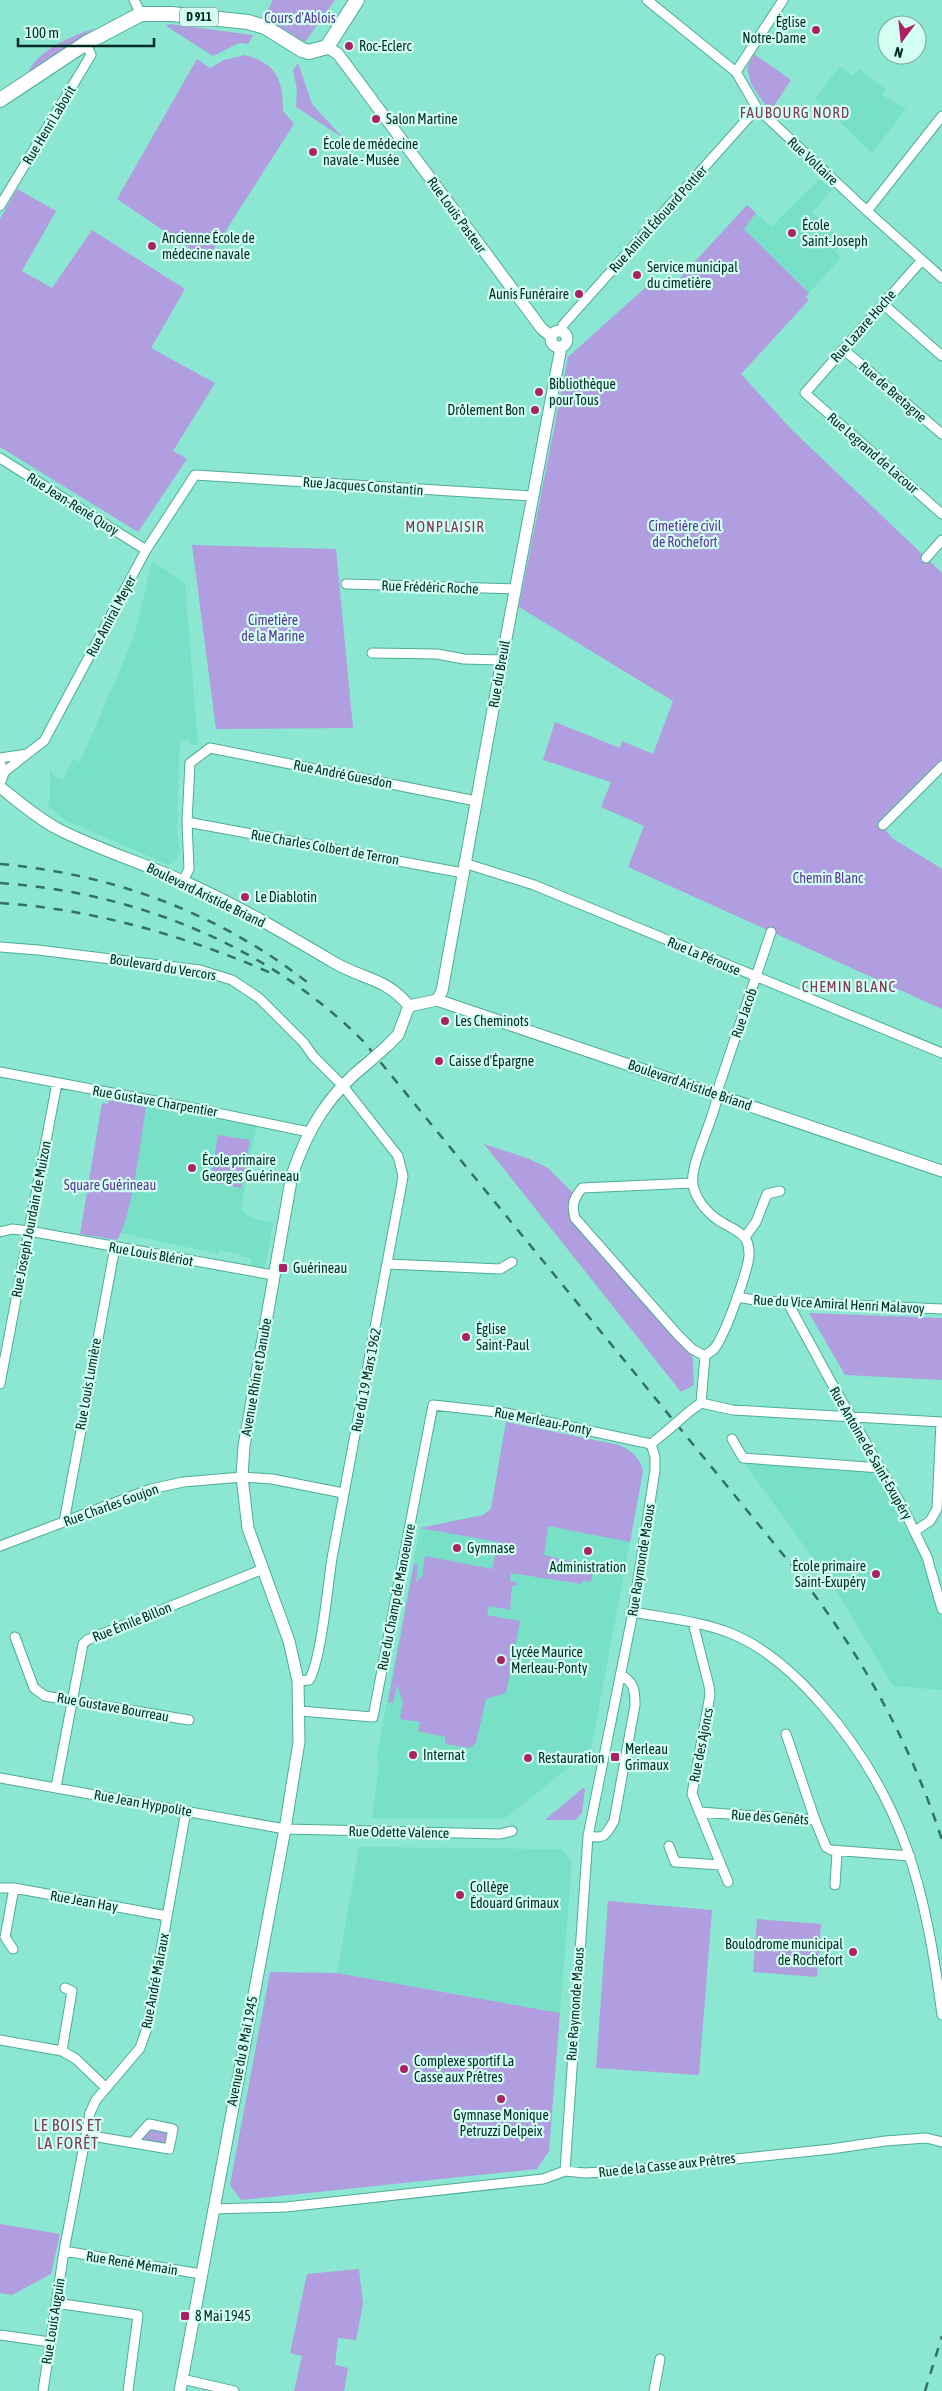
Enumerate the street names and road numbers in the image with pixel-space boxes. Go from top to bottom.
road number: D 911 [180,8,218,26]
street label: Rue Henri Laborit [19,83,79,167]
street label: Rue Voltaire [785,134,841,188]
street label: Rue Amiral Édouard Pottier [606,162,711,276]
street label: Rue Louis Pasteur [424,174,490,257]
street label: Rue Lazare Hoche [827,286,899,366]
street label: Rue de Bretagne [856,358,930,426]
street label: Rue Legrand de Lacour [824,409,922,497]
street label: Rue Jean-René Quoy [24,469,122,539]
street label: Rue Jacques Constantin [302,474,424,498]
street label: Rue Amiral Meyer [83,572,140,659]
street label: Rue Frédéric Roche [381,577,479,597]
street label: Rue du Breuil [485,639,513,709]
street label: Rue André Guesdon [292,757,394,791]
street label: Rue Charles Colbert de Terron [250,826,400,868]
street label: Boulevard Aristide Briand [144,859,268,931]
street label: Rue La Pérouse [665,933,743,979]
street label: Boulevard du Vercors [109,951,217,983]
street label: Rue Jacob [728,986,760,1040]
street label: Boulevard Aristide Briand [626,1056,754,1114]
street label: Rue Gustave Charpentier [91,1082,220,1120]
street label: Rue Joseph Jourdain de Muizon [8,1139,54,1299]
street label: Rue Louis Blériot [108,1239,194,1269]
street label: Rue du Vice Amiral Henri Malavoy [753,1292,925,1316]
street label: Avenue Rhin et Danube [238,1317,274,1437]
street label: Rue du 19 Mars 1962 [348,1327,384,1433]
street label: Rue Louis Lumière [72,1337,104,1431]
street label: Rue Antoine de Saint-Exupéry [826,1384,916,1522]
street label: Rue Merleau-Ponty [493,1404,593,1438]
street label: Rue Charles Goujon [61,1480,161,1530]
street label: Rue Raymonde Maous [624,1502,658,1617]
street label: Rue du Champ de Manoeuvre [374,1522,418,1672]
street label: Rue Émile Billon [90,1599,174,1645]
street label: Rue Gustave Bourreau [56,1689,170,1725]
street label: Rue des Ajoncs [686,1706,716,1784]
street label: Rue Jean Hyppolite [93,1787,193,1819]
street label: Rue des Genêts [731,1806,809,1828]
street label: Rue Odette Valence [349,1823,449,1841]
street label: Rue Jean Hay [49,1887,119,1915]
street label: Rue André Malraux [138,1931,172,2030]
street label: Rue Raymonde Maous [563,1947,587,2061]
street label: Avenue du 8 Mai 1945 [223,1995,261,2107]
street label: Rue de la Casse aux Prêtres [598,2150,736,2180]
street label: Rue René Mémain [85,2248,179,2278]
street label: Rue Louis Auguin [38,2277,68,2365]

